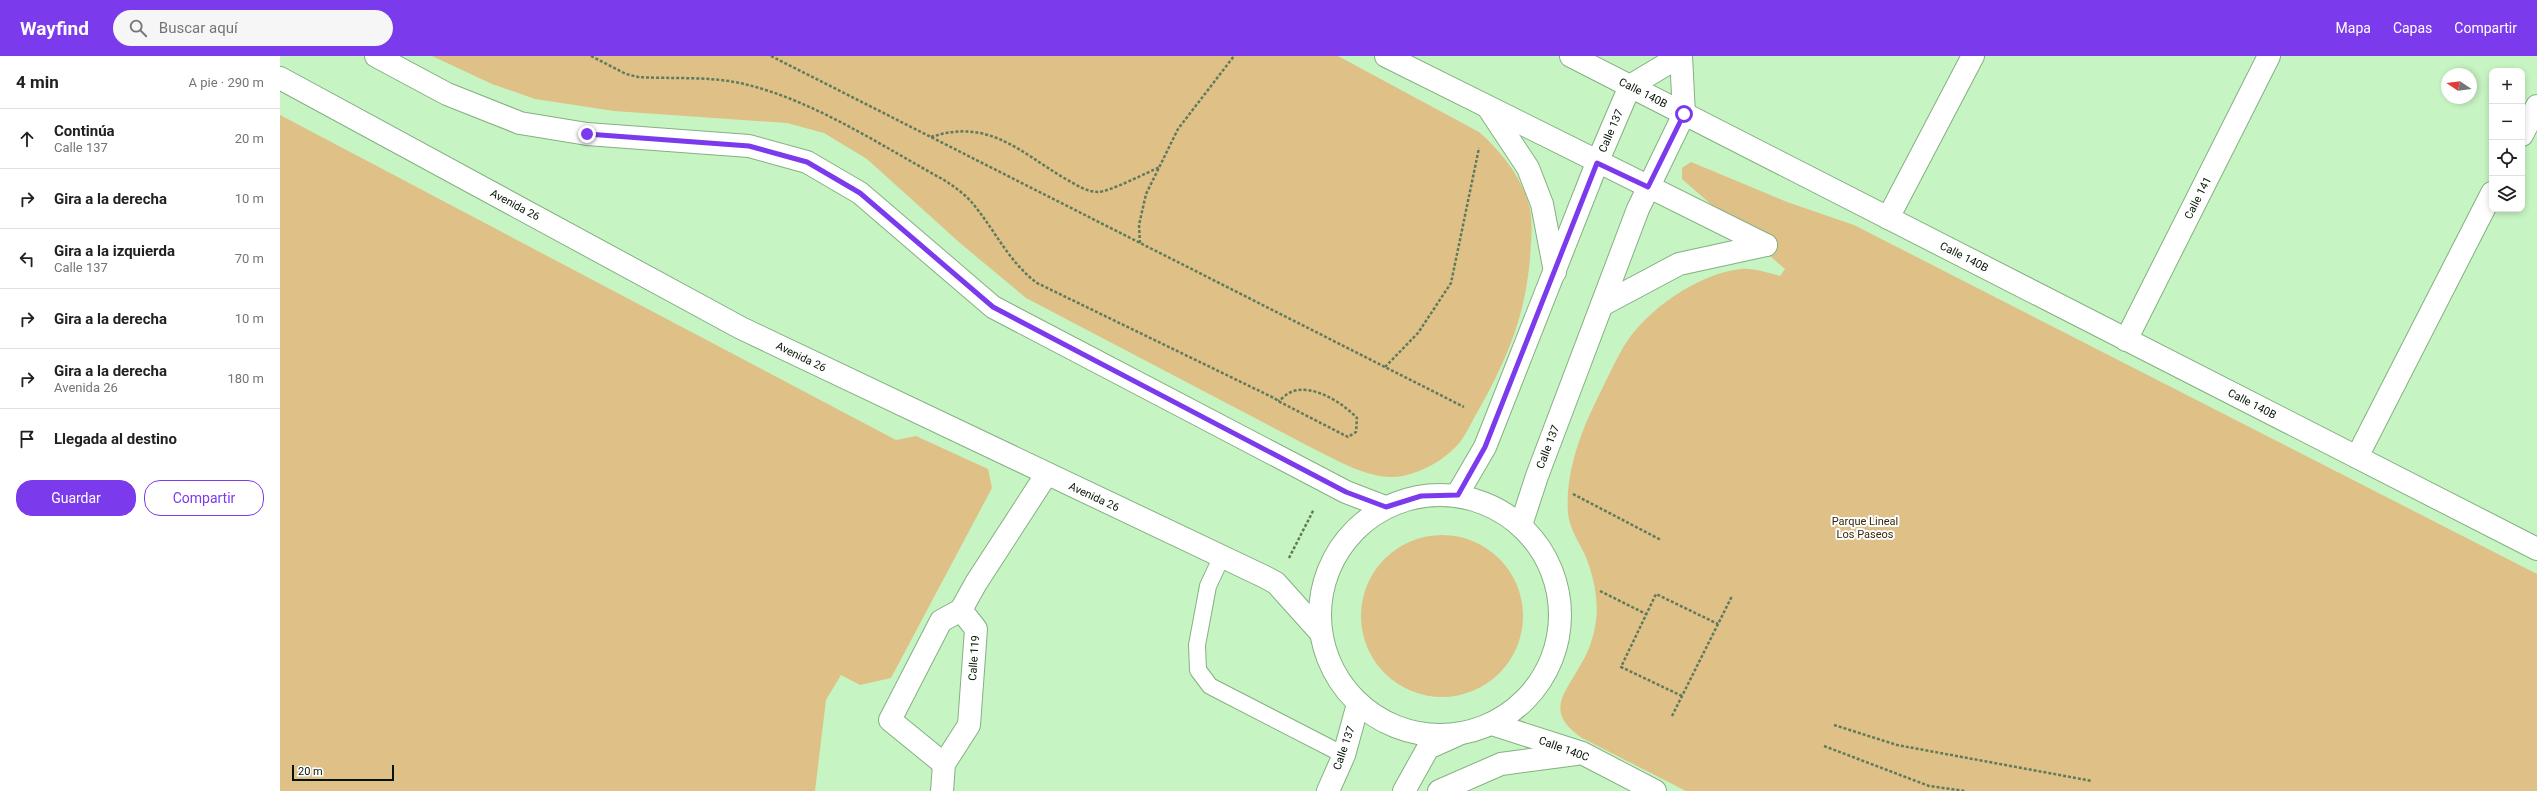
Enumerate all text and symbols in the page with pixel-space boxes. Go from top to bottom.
search box [113,10,393,46]
text: Wayfind [20,17,89,40]
icon: search [127,17,149,39]
text: Buscar aquí [159,19,238,37]
text: Mapa [2336,20,2371,36]
text: Capas [2393,20,2432,36]
text: Compartir [2454,20,2517,36]
north arrow [2441,68,2477,104]
map controls [2489,68,2525,212]
button: + [2489,68,2525,104]
text: 4 min [16,72,59,92]
text: A pie · 290 m [189,75,264,90]
street label: Calle 140B [1617,75,1669,111]
button: − [2489,104,2525,140]
route start [1675,105,1693,123]
street label: Calle 137 [1596,107,1626,155]
text: Continúa [54,122,115,140]
route end [578,125,596,143]
icon: ahead [16,128,38,150]
text: 20 m [235,131,264,146]
text: Calle 137 [54,140,108,155]
button: locate [2489,140,2525,176]
street label: Calle 141 [2182,175,2214,221]
button: layers [2489,176,2525,212]
street label: Avenida 26 [488,187,542,223]
icon: right [16,188,38,210]
text: Gira a la derecha [54,190,167,208]
text: 10 m [235,191,264,206]
street label: Calle 140B [1938,239,1990,275]
text: Gira a la izquierda [54,242,175,260]
icon: left [16,248,38,270]
text: 70 m [235,251,264,266]
text: Calle 137 [54,260,108,275]
icon: right [16,308,38,330]
text: Gira a la derecha [54,310,167,328]
text: 10 m [235,311,264,326]
street label: Avenida 26 [774,339,828,375]
text: Gira a la derecha [54,362,167,380]
icon: right [16,368,38,390]
text: 180 m [227,371,264,386]
text: Avenida 26 [54,380,118,395]
street label: Calle 140B [2226,386,2278,422]
street label: Calle 137 [1534,423,1562,471]
icon: arrive [16,428,38,450]
text: Llegada al destino [54,430,177,448]
button: Guardar [16,480,136,516]
button: Compartir [144,480,264,516]
street label: Avenida 26 [1067,480,1121,514]
park label: Parque Lineal Los Paseos [1832,515,1898,541]
street label: Calle 119 [966,635,982,681]
street label: Calle 137 [1330,724,1358,772]
street label: Calle 140C [1537,734,1591,764]
scale bar [292,763,394,782]
text: 20 m [298,765,323,778]

